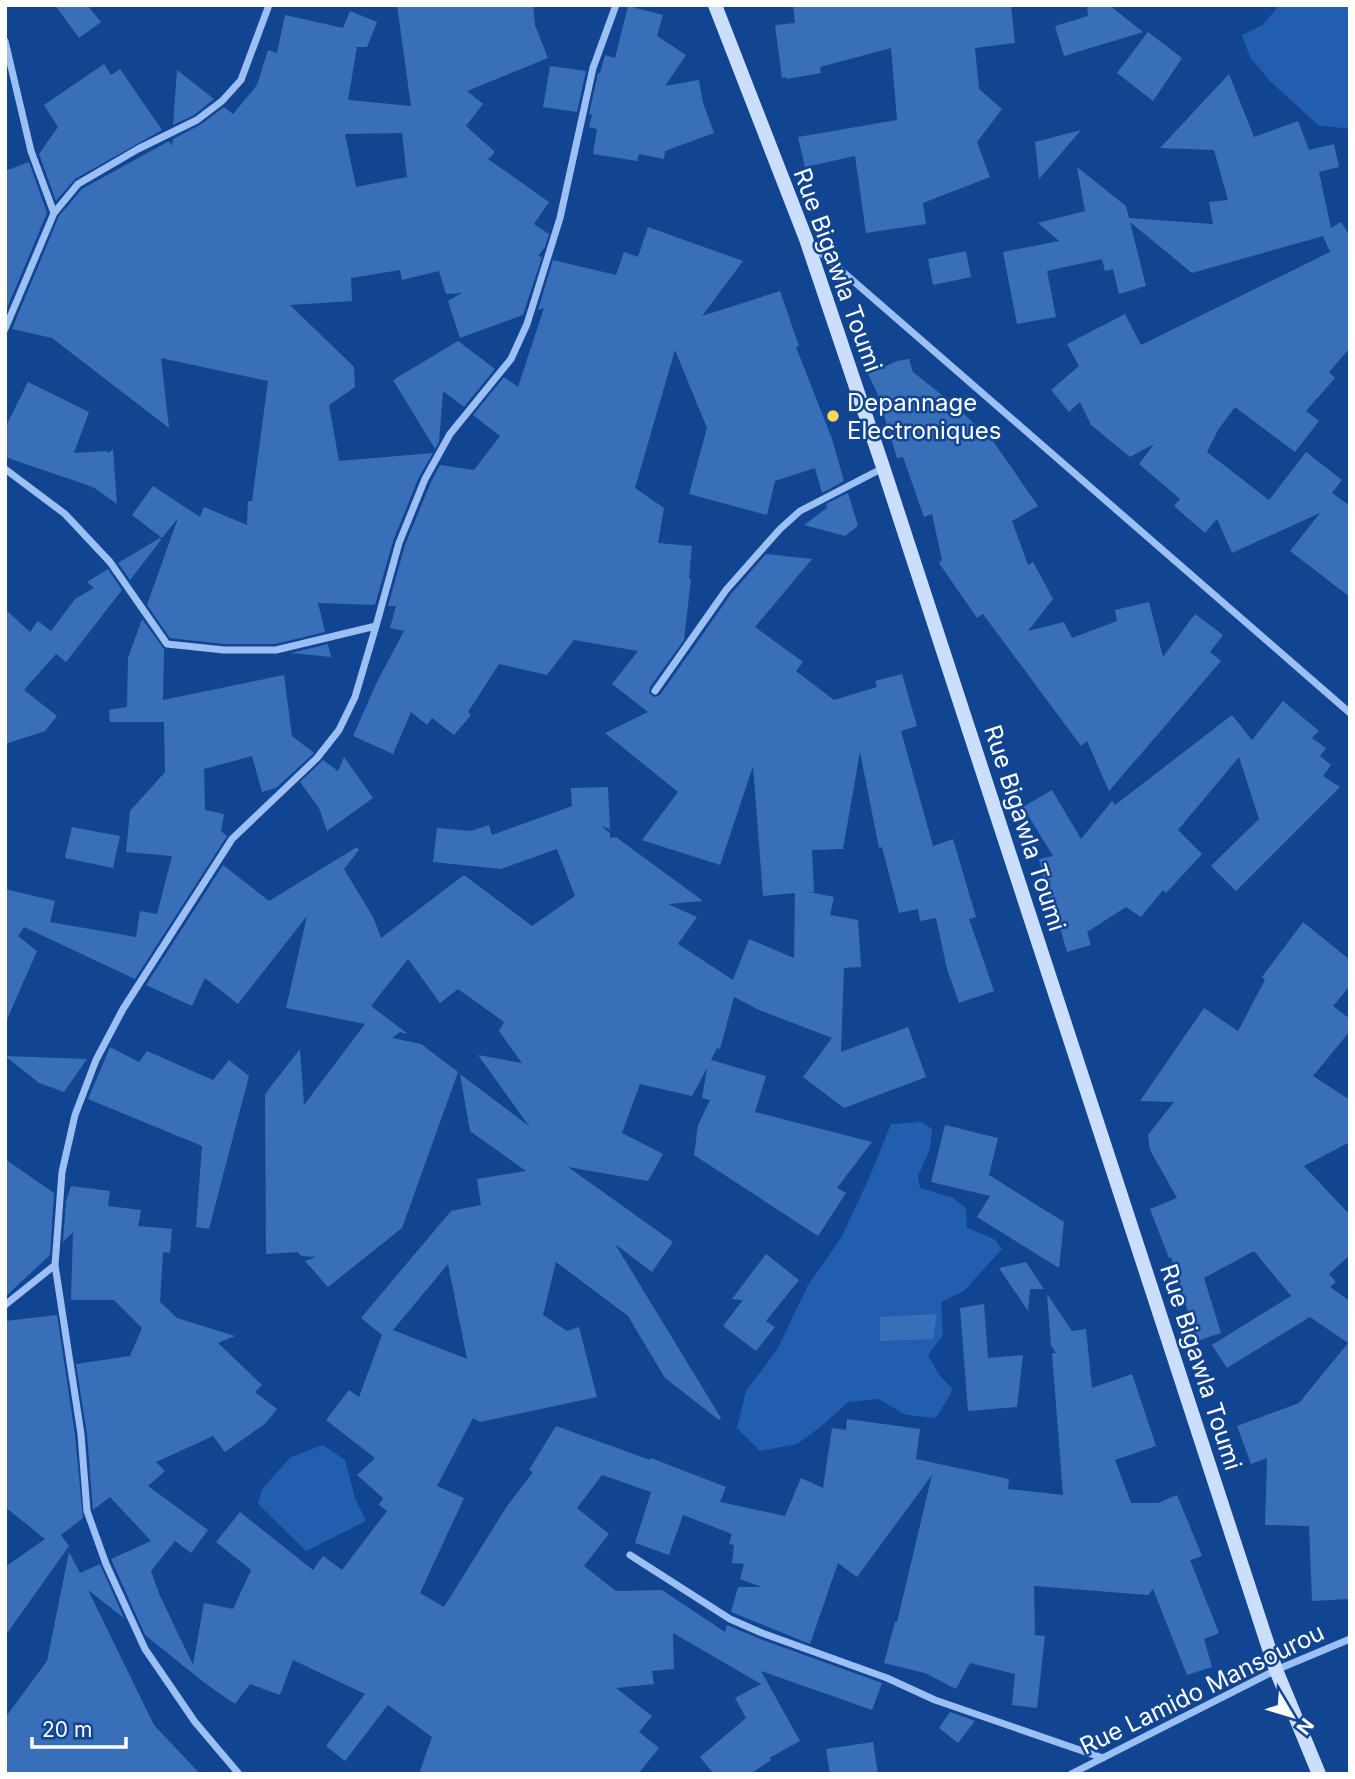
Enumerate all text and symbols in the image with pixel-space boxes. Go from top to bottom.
street label: Rue Bigawla Toumi [788,164,888,376]
place label: Depannage Electroniques [847,388,1001,445]
marker: Depannage Electroniques [825,408,841,424]
street label: Rue Bigawla Toumi [978,721,1072,935]
street label: Rue Bigawla Toumi [1154,1260,1248,1474]
street label: Rue Lamido Mansourou [1075,1617,1329,1761]
north arrow [1257,1681,1327,1751]
scale bar [32,1706,126,1750]
text: N [1291,1713,1319,1739]
text: 20 m [42,1717,92,1742]

